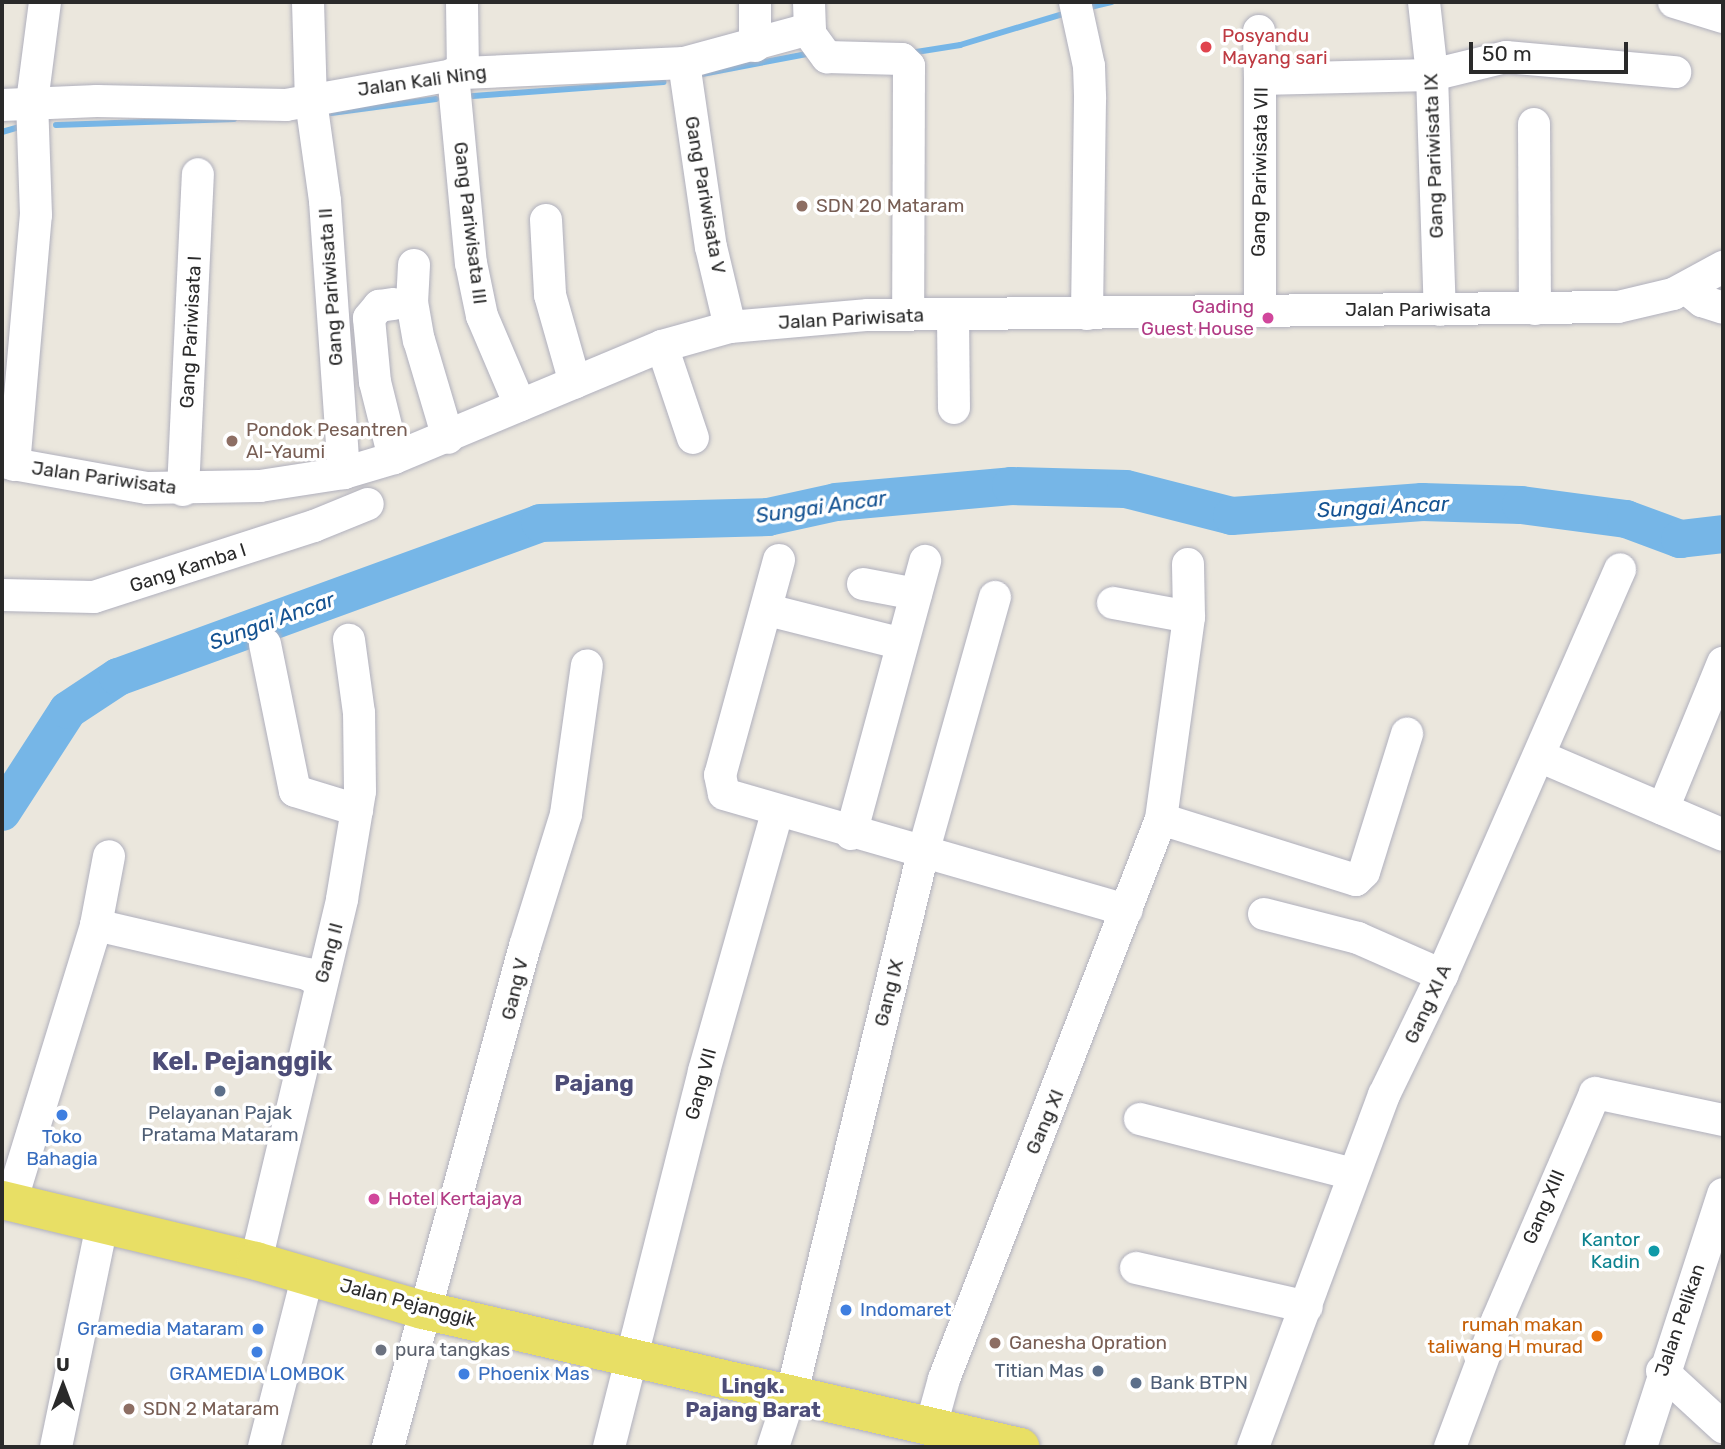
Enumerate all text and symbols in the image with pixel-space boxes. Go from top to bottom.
place label: Posyandu Mayang sari [1222,25,1327,69]
scale bar [1473,28,1632,72]
marker: Posyandu Mayang sari [1196,37,1216,57]
text: 50 m [1482,41,1532,66]
street label: Jalan Kali Ning [356,61,488,101]
street label: Gang Pariwisata IX [1420,73,1448,239]
street label: Gang Pariwisata VII [1247,87,1273,257]
street label: Gang Pariwisata V [680,114,730,276]
street label: Gang Pariwisata III [449,141,491,305]
place label: SDN 20 Mataram [816,195,964,217]
marker: SDN 20 Mataram [794,198,810,214]
street label: Gang Pariwisata II [314,207,348,367]
street label: Gang Pariwisata I [176,255,206,409]
place label: Gading Guest House [1141,296,1254,340]
street label: Jalan Pariwisata [1345,299,1491,321]
street label: Jalan Pariwisata [778,304,924,334]
marker: Gading Guest House [1260,310,1276,326]
place label: Pondok Pesantren Al-Yaumi [246,419,408,463]
marker: Pondok Pesantren Al-Yaumi [224,433,240,449]
street label: Jalan Pariwisata [30,457,178,499]
water label: Sungai Ancar [754,485,888,529]
water label: Sungai Ancar [1316,491,1450,523]
street label: Gang Kamba I [127,538,249,598]
water label: Sungai Ancar [206,587,338,655]
street label: Gang II [310,920,348,986]
street label: Gang V [497,956,533,1022]
street label: Gang IX [870,957,908,1029]
street label: Gang XI A [1400,960,1456,1048]
street label: Gang VII [680,1045,722,1123]
district label: Kel. Pejanggik [152,1046,332,1078]
district label: Pajang [554,1069,634,1097]
marker: Pelayanan Pajak Pratama Mataram [212,1083,228,1099]
street label: Gang XI [1021,1086,1069,1158]
place label: Pelayanan Pajak Pratama Mataram [141,1102,299,1146]
marker: Toko Bahagia [54,1107,70,1123]
place label: Toko Bahagia [26,1126,98,1170]
street label: Gang XIII [1518,1166,1570,1248]
place label: Hotel Kertajaya [388,1188,522,1210]
marker: Hotel Kertajaya [366,1191,382,1207]
place label: Kantor Kadin [1581,1229,1640,1273]
marker: Kantor Kadin [1646,1243,1662,1259]
street label: Jalan Pelikan [1650,1261,1710,1379]
street label: Jalan Pejanggik [337,1274,479,1332]
place label: Indomaret [860,1299,951,1321]
marker: Indomaret [838,1302,854,1318]
place label: rumah makan taliwang H murad [1428,1314,1583,1358]
place label: Gramedia Mataram [77,1318,244,1340]
marker: Gramedia Mataram [250,1321,266,1337]
marker: rumah makan taliwang H murad [1589,1328,1605,1344]
place label: Ganesha Opration [1009,1332,1167,1354]
marker: Ganesha Opration [987,1335,1003,1351]
place label: pura tangkas [395,1339,511,1361]
marker: pura tangkas [373,1342,389,1358]
marker: GRAMEDIA LOMBOK [249,1344,265,1360]
north arrow [28,1351,98,1421]
text: U [56,1353,70,1376]
place label: Titian Mas [995,1360,1084,1382]
place label: GRAMEDIA LOMBOK [169,1363,345,1385]
place label: Phoenix Mas [478,1363,590,1385]
marker: Titian Mas [1090,1363,1106,1379]
marker: Phoenix Mas [456,1366,472,1382]
place label: Bank BTPN [1150,1372,1248,1394]
district label: Lingk. Pajang Barat [685,1373,821,1423]
marker: Bank BTPN [1128,1375,1144,1391]
place label: SDN 2 Mataram [143,1398,279,1420]
marker: SDN 2 Mataram [121,1401,137,1417]

